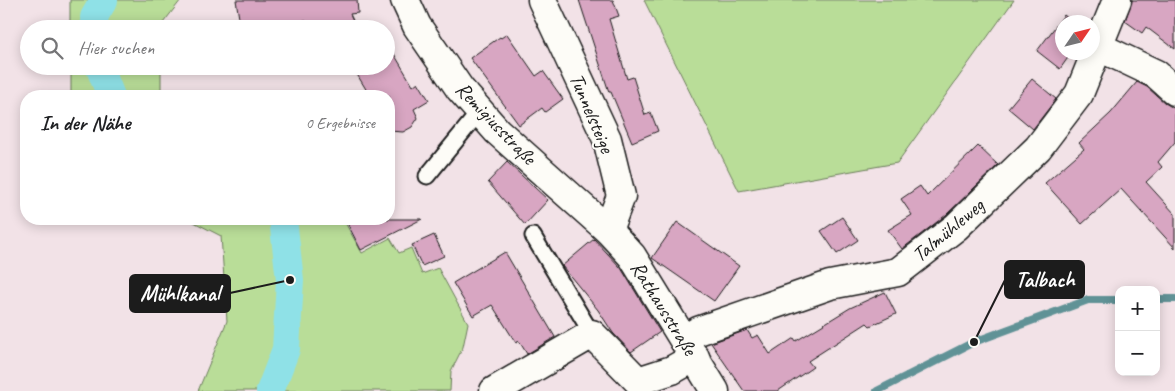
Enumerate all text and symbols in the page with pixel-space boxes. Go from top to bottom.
north arrow [1055,15,1100,60]
search box [20,20,395,75]
icon: search [38,34,66,62]
text: Hier suchen [78,36,154,60]
street label: Tunnelsteige [564,69,621,158]
street label: Remigiusstraße [450,76,543,171]
text: In der Nähe [40,110,130,136]
text: 0 Ergebnisse [306,113,375,133]
street label: Talmühleweg [907,191,991,268]
street label: Rathausstraße [625,256,704,362]
callout: Talbach [1005,261,1084,298]
text: Talbach [1015,266,1076,294]
callout: Mühlkanal [130,275,230,312]
text: Mühlkanal [140,280,224,308]
map controls [1115,286,1160,376]
button: + [1115,286,1160,331]
button: − [1115,331,1160,376]

